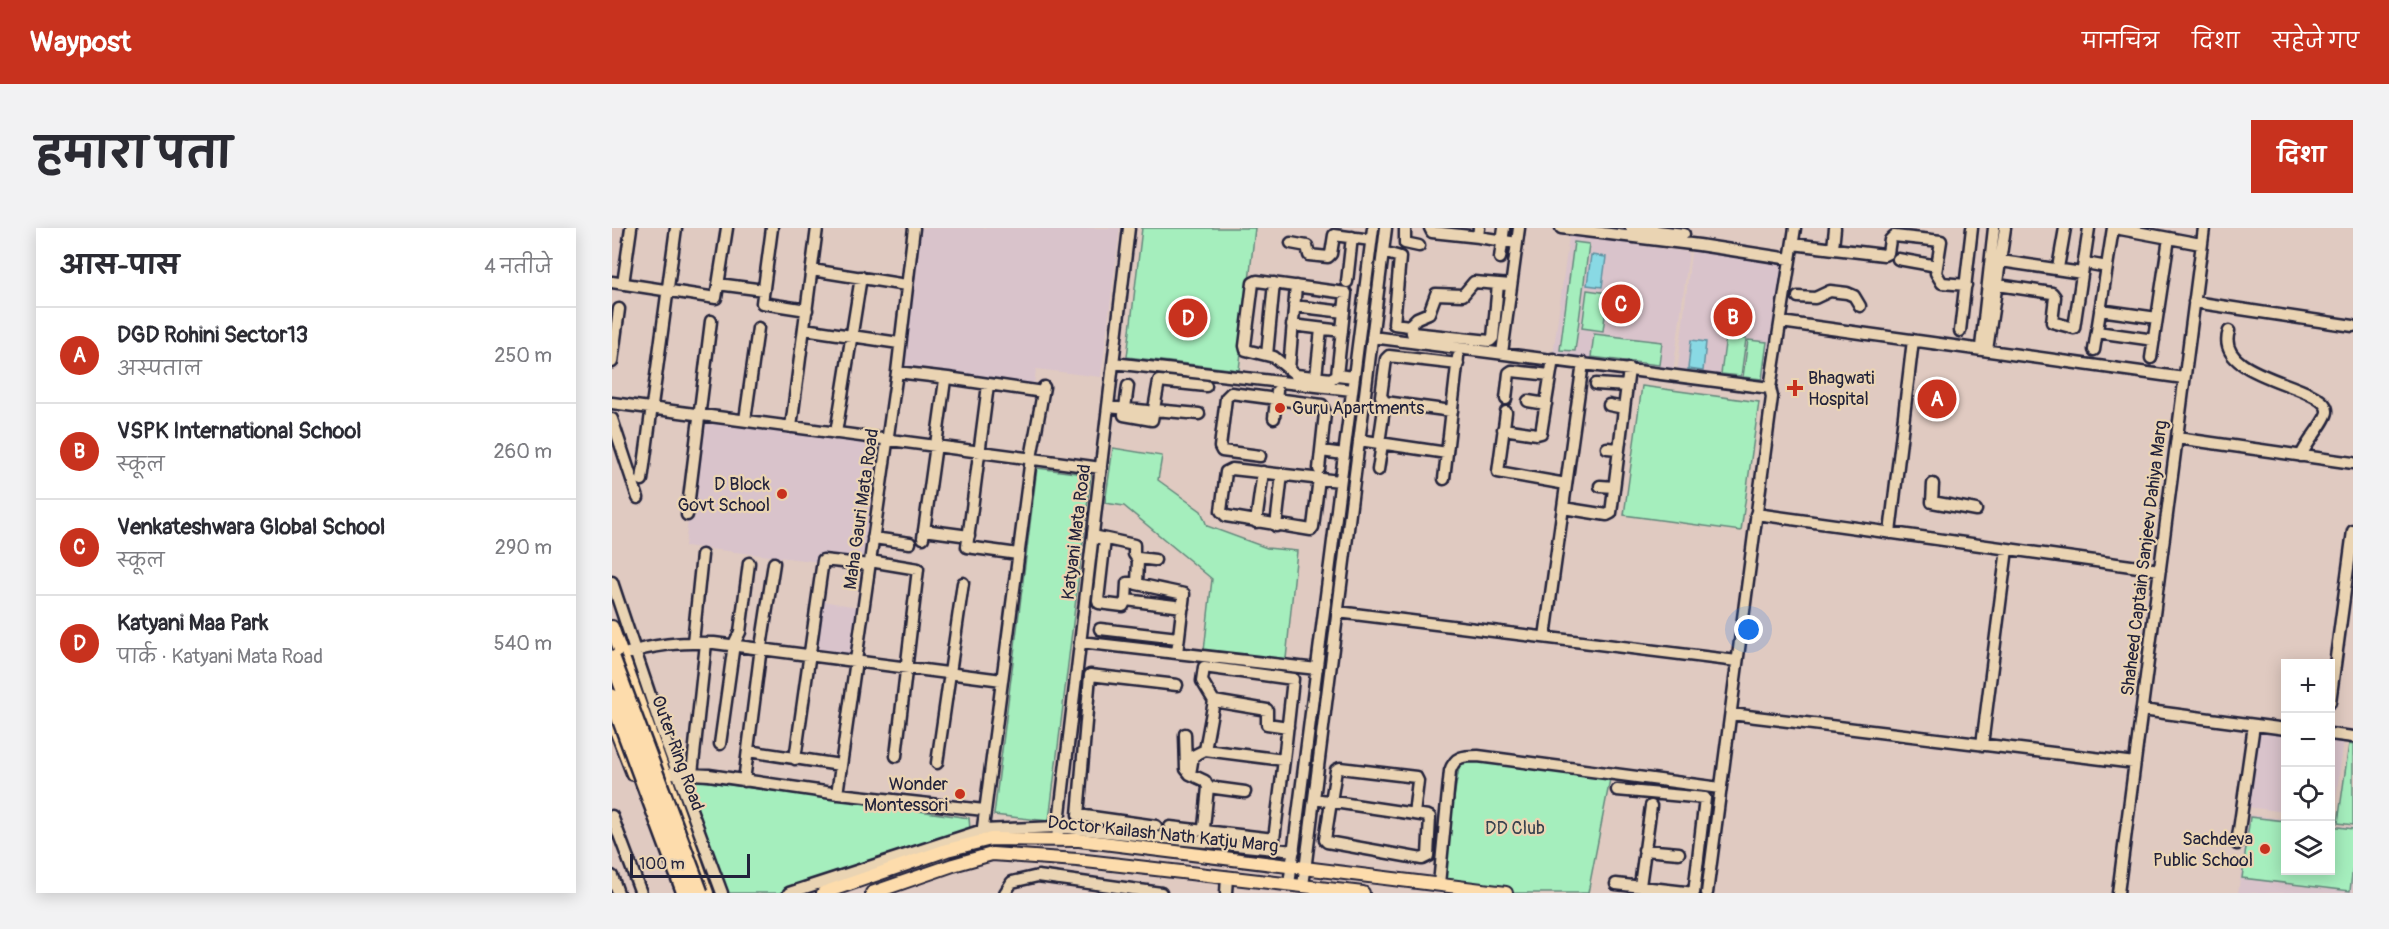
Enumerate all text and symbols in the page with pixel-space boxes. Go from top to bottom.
text: Waypost [30,25,131,60]
text: मानचित्र [2082,28,2159,55]
text: दिशा [2192,28,2240,55]
text: सहेजे गए [2273,28,2359,55]
button: दिशा [2251,120,2353,193]
text: हमारा पता [36,128,232,180]
text: आस-पास [60,250,179,282]
text: 4 नतीजे [484,254,552,279]
pin: C [1602,282,1640,326]
pin: B [1714,294,1752,340]
pin: D [1168,296,1208,340]
text: DGD Rohini Sector13 [117,321,308,349]
text: A [73,343,86,368]
text: 250 m [494,343,552,368]
text: अस्पताल [117,356,202,381]
place label: Bhagwati Hospital [1808,367,1875,411]
pin: A [1918,376,1956,422]
marker: Bhagwati Hospital [1786,379,1804,397]
place label: Guru Apartments [1292,397,1424,420]
marker: Guru Apartments [1273,401,1287,415]
text: VSPK International School [117,417,361,445]
street label: Shaheed Captain Sanjeev Dahiya Marg [2116,419,2173,697]
street label: Maha Gauri Mata Road [839,427,884,591]
text: B [74,439,85,464]
text: 260 m [493,439,552,464]
text: स्कूल [117,452,165,477]
street label: Katyani Mata Road [1057,463,1096,601]
place label: D Block Govt School [677,473,770,517]
marker: D Block Govt School [775,487,789,501]
text: Venkateshwara Global School [117,513,385,541]
text: C [73,535,86,560]
text: 290 m [495,535,552,560]
text: स्कूल [117,548,165,573]
text: Katyani Maa Park [117,609,268,637]
your location [1734,615,1763,644]
text: D [73,631,86,656]
text: 540 m [494,631,552,656]
text: पार्क · Katyani Mata Road [117,644,323,669]
map controls [2281,659,2335,875]
button: + [2281,659,2335,713]
street label: Outer Ring Road [646,692,709,814]
button: − [2281,713,2335,767]
button: locate [2281,767,2335,821]
place label: Wonder Montessori [864,773,949,817]
marker: Wonder Montessori [953,787,967,801]
street label: Doctor Kailash Nath Katju Marg [1046,811,1279,858]
park label: DD Club [1485,817,1545,840]
button: layers [2281,821,2335,875]
place label: Sachdeva Public School [2153,828,2253,872]
marker: Sachdeva Public School [2258,842,2272,856]
scale bar [630,851,750,878]
text: 100 m [639,854,685,874]

